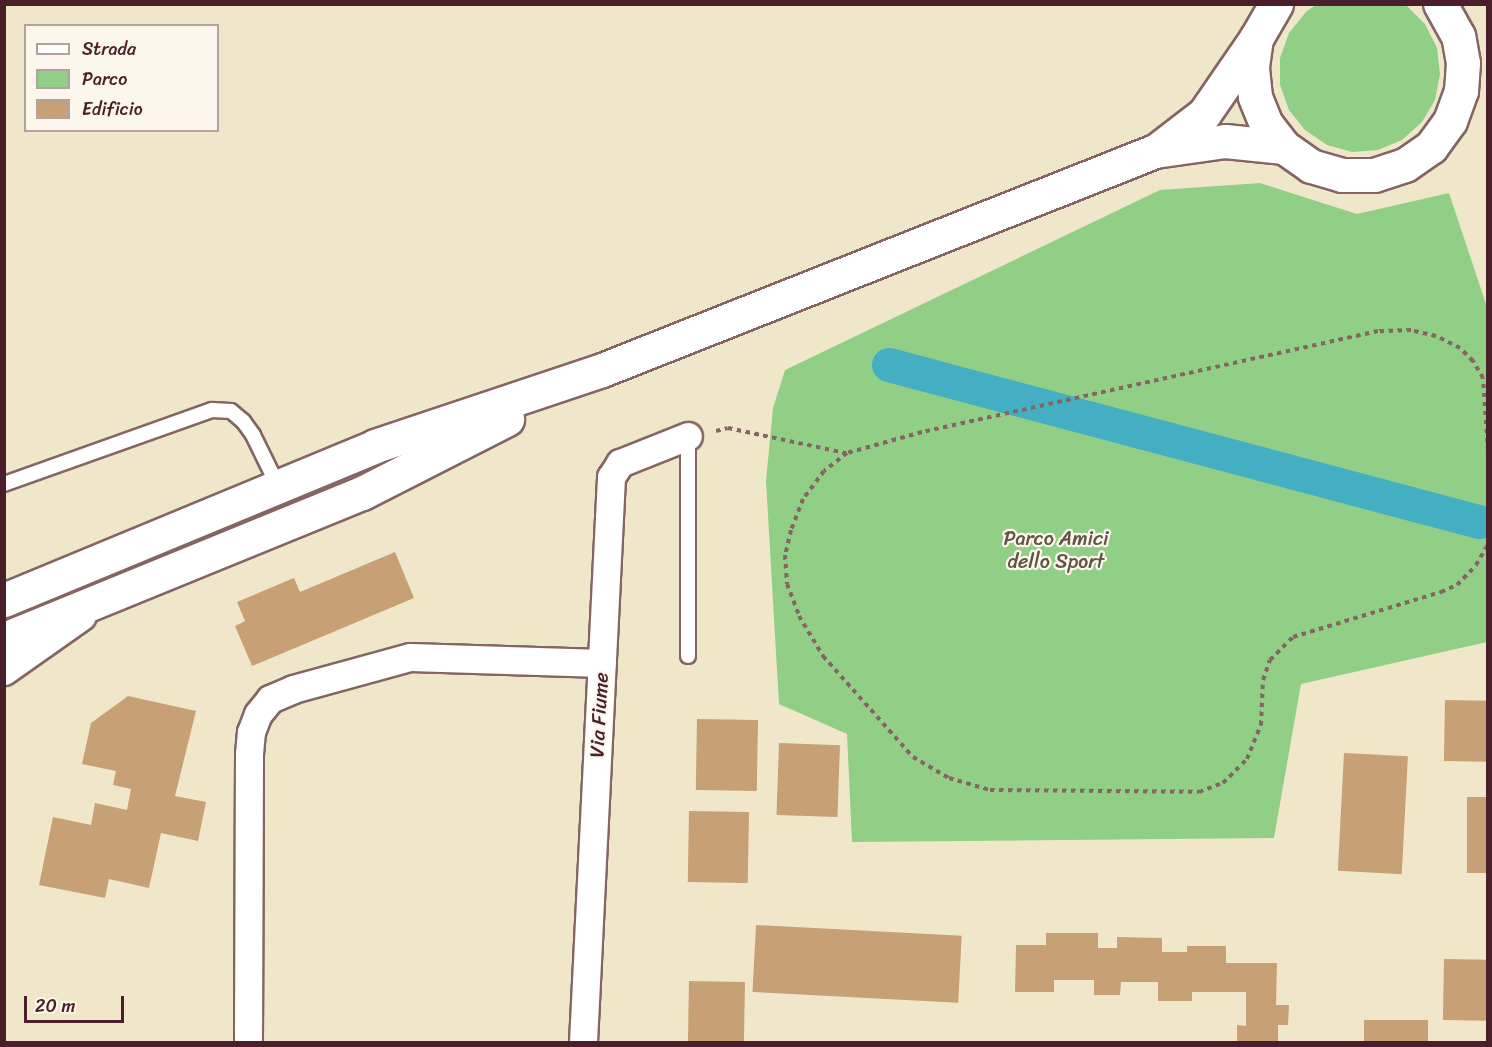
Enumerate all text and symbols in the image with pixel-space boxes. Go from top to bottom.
legend [24,24,219,132]
text: Strada [82,33,136,65]
text: Parco [82,63,127,95]
text: Edificio [82,93,143,125]
park label: Parco Amici dello Sport [1003,526,1109,573]
street label: Via Fiume [585,672,613,758]
scale bar [27,984,128,1022]
text: 20 m [35,990,75,1022]

